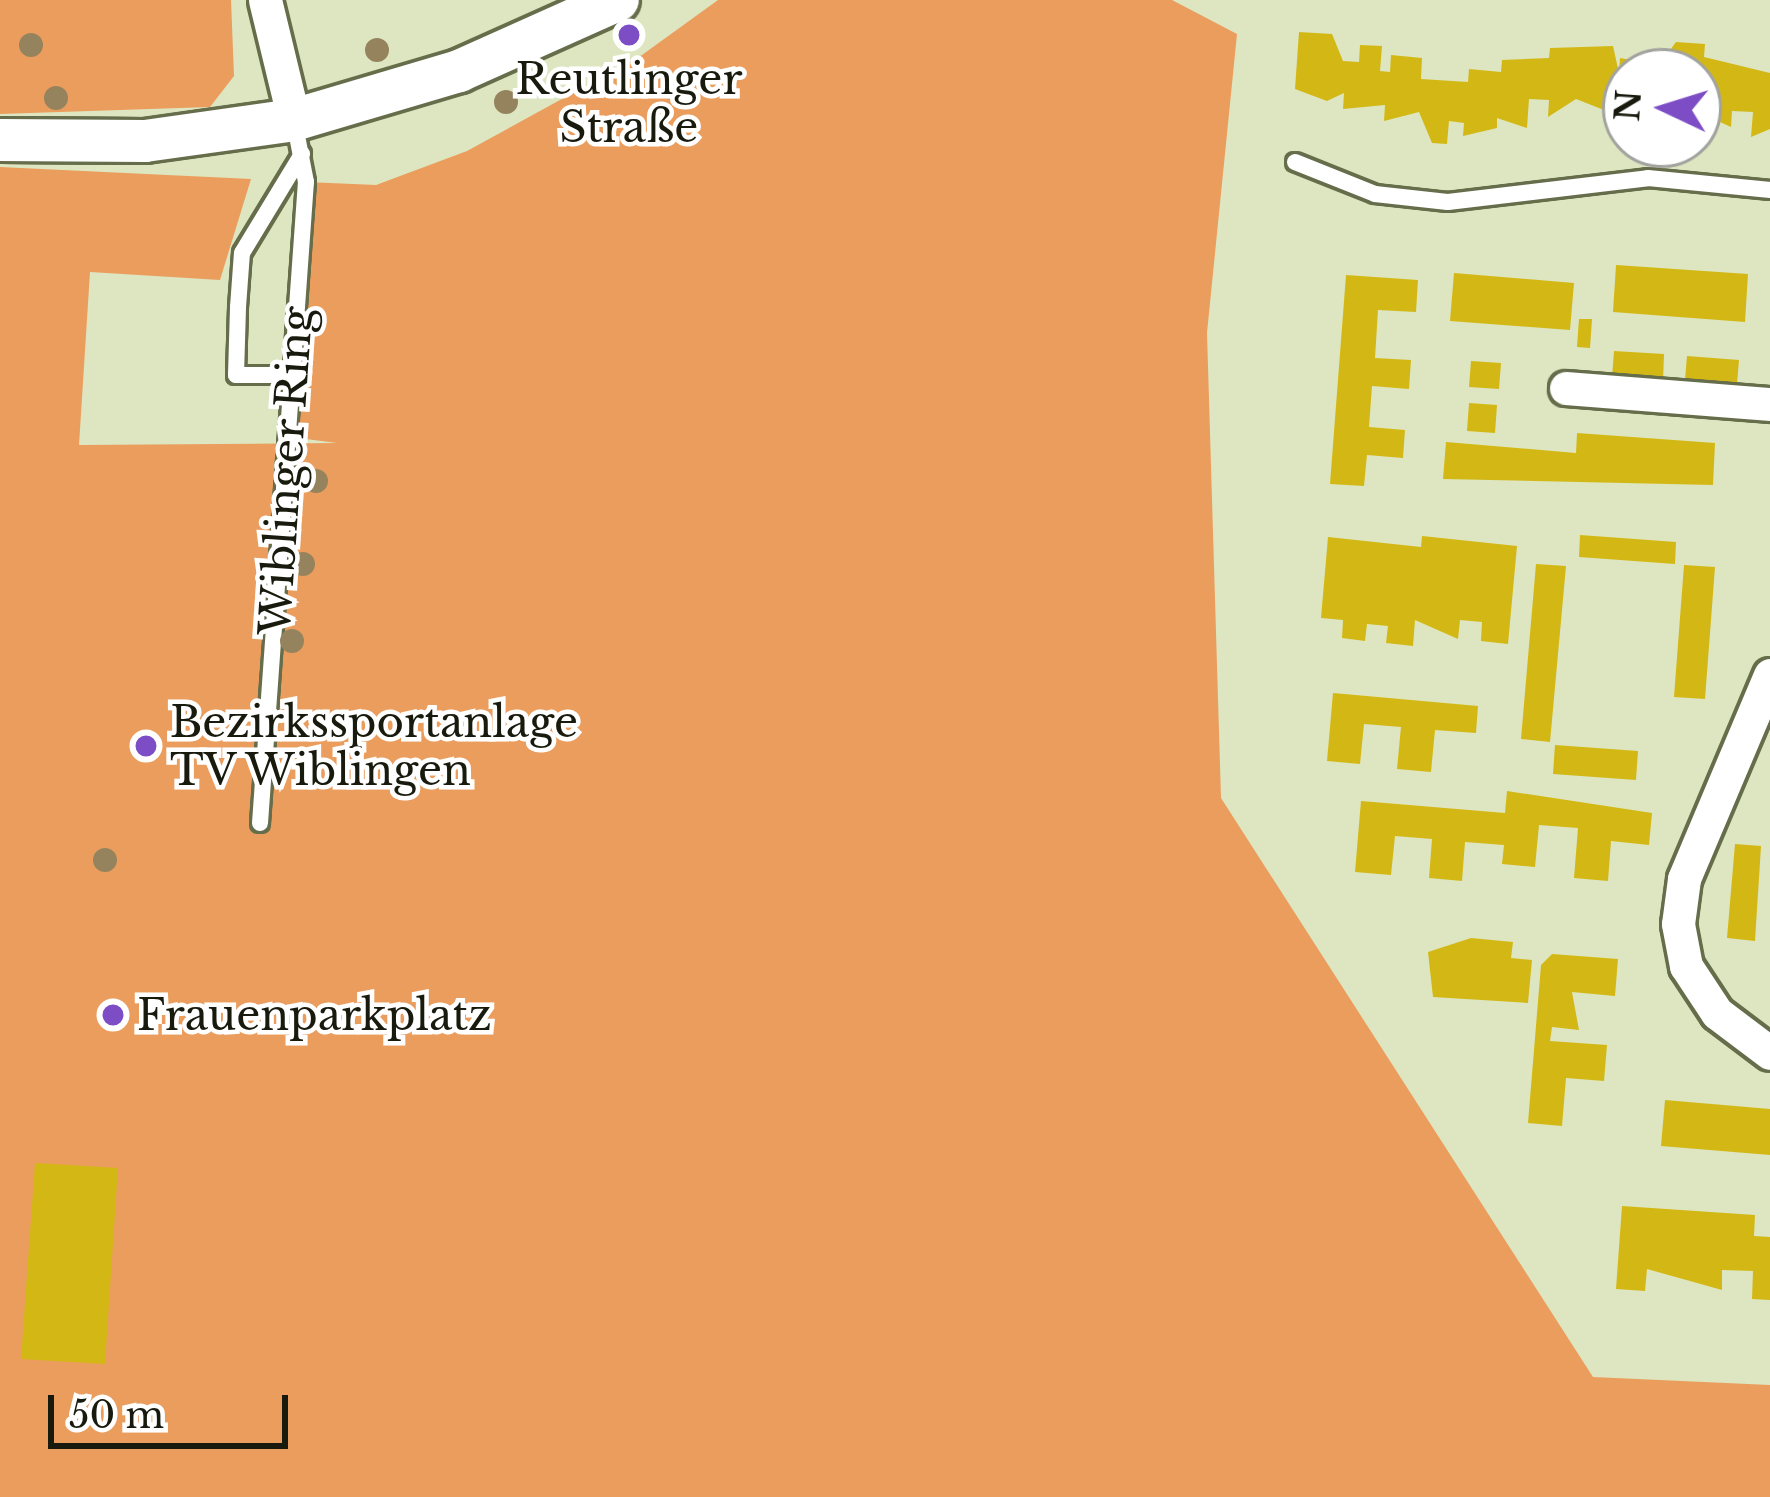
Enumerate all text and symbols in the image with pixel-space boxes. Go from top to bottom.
marker: Reutlinger Straße [616,22,642,48]
north arrow [1602,48,1722,168]
place label: Reutlinger Straße [516,54,742,152]
text: N [1607,89,1650,123]
street label: Wiblinger Ring [249,304,323,638]
place label: Bezirkssportanlage TV Wiblingen [170,697,578,795]
marker: Bezirkssportanlage TV Wiblingen [133,733,159,759]
place label: Frauenparkplatz [137,990,492,1040]
marker: Frauenparkplatz [100,1002,126,1028]
scale bar [54,1371,294,1445]
text: 50 m [69,1393,164,1438]

